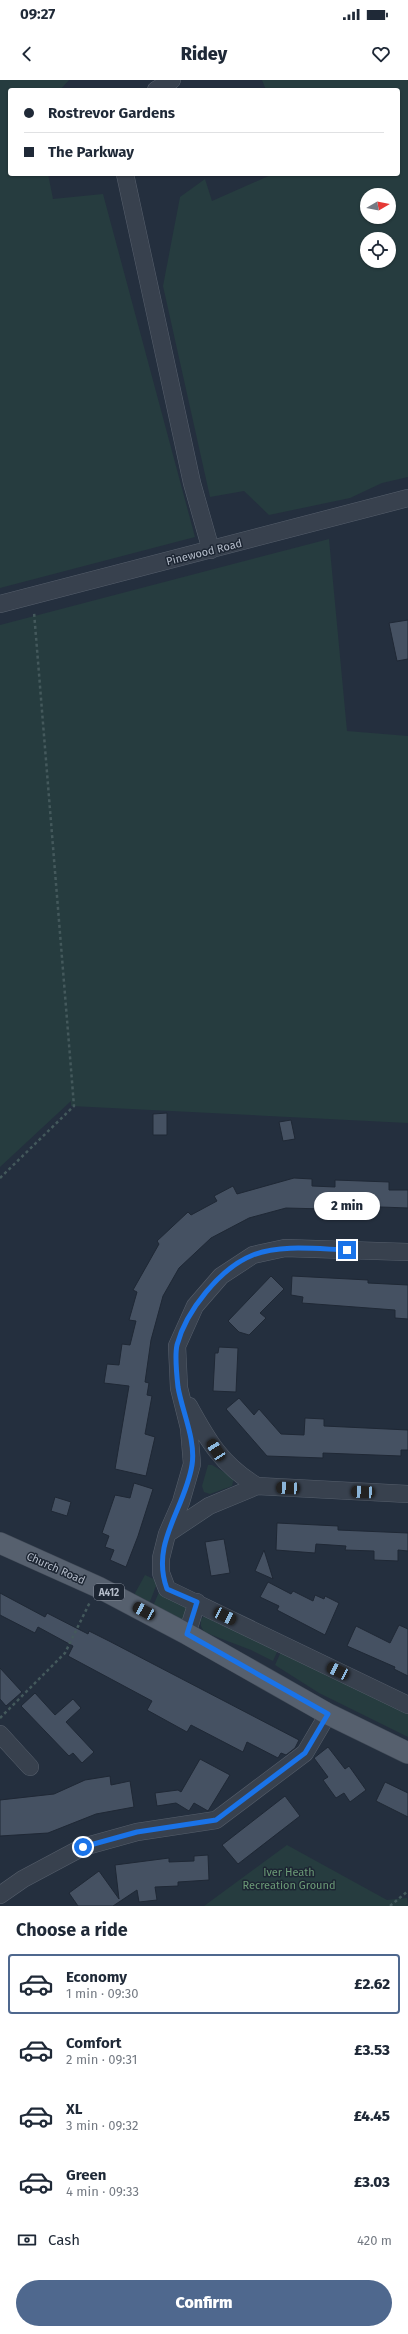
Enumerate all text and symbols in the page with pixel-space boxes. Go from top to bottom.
text: 09:27 [20,5,55,23]
icon: back [16,43,38,65]
text: Ridey [181,43,227,65]
icon: heart [370,43,392,65]
text: Rostrevor Gardens [48,104,175,122]
text: The Parkway [48,143,134,161]
north arrow [360,188,396,224]
map controls [360,188,396,268]
button: locate [360,232,396,268]
street label: Pinewood Road [165,537,243,568]
callout: 2 min [314,1192,380,1220]
text: 2 min [331,1198,363,1213]
route end [338,1241,356,1259]
car [204,1437,228,1463]
car [276,1481,300,1495]
car [351,1485,375,1499]
street label: Church Road [24,1550,87,1587]
road number: A412 [94,1584,124,1600]
car [131,1600,157,1622]
car [212,1605,238,1627]
car [325,1660,351,1682]
route start [74,1838,92,1856]
park label: Iver Heath Recreation Ground [242,1866,336,1892]
text: Choose a ride [16,1919,128,1941]
icon: car [18,1966,54,2002]
text: Economy [66,1968,127,1986]
text: £2.62 [354,1975,390,1993]
text: 1 min · 09:30 [66,1986,138,2001]
icon: car [18,2032,54,2068]
text: Comfort [66,2034,122,2052]
text: £3.53 [354,2041,390,2059]
text: 2 min · 09:31 [66,2052,137,2067]
icon: car [18,2098,54,2134]
text: XL [66,2100,82,2118]
text: £4.45 [354,2107,390,2125]
text: 3 min · 09:32 [66,2118,138,2133]
icon: car [18,2164,54,2200]
text: Green [66,2166,106,2184]
text: £3.03 [354,2173,390,2191]
text: 4 min · 09:33 [66,2184,139,2199]
icon: cash [16,2229,38,2251]
text: Cash [48,2231,80,2249]
text: 420 m [357,2233,392,2248]
button: Confirm [16,2280,392,2326]

